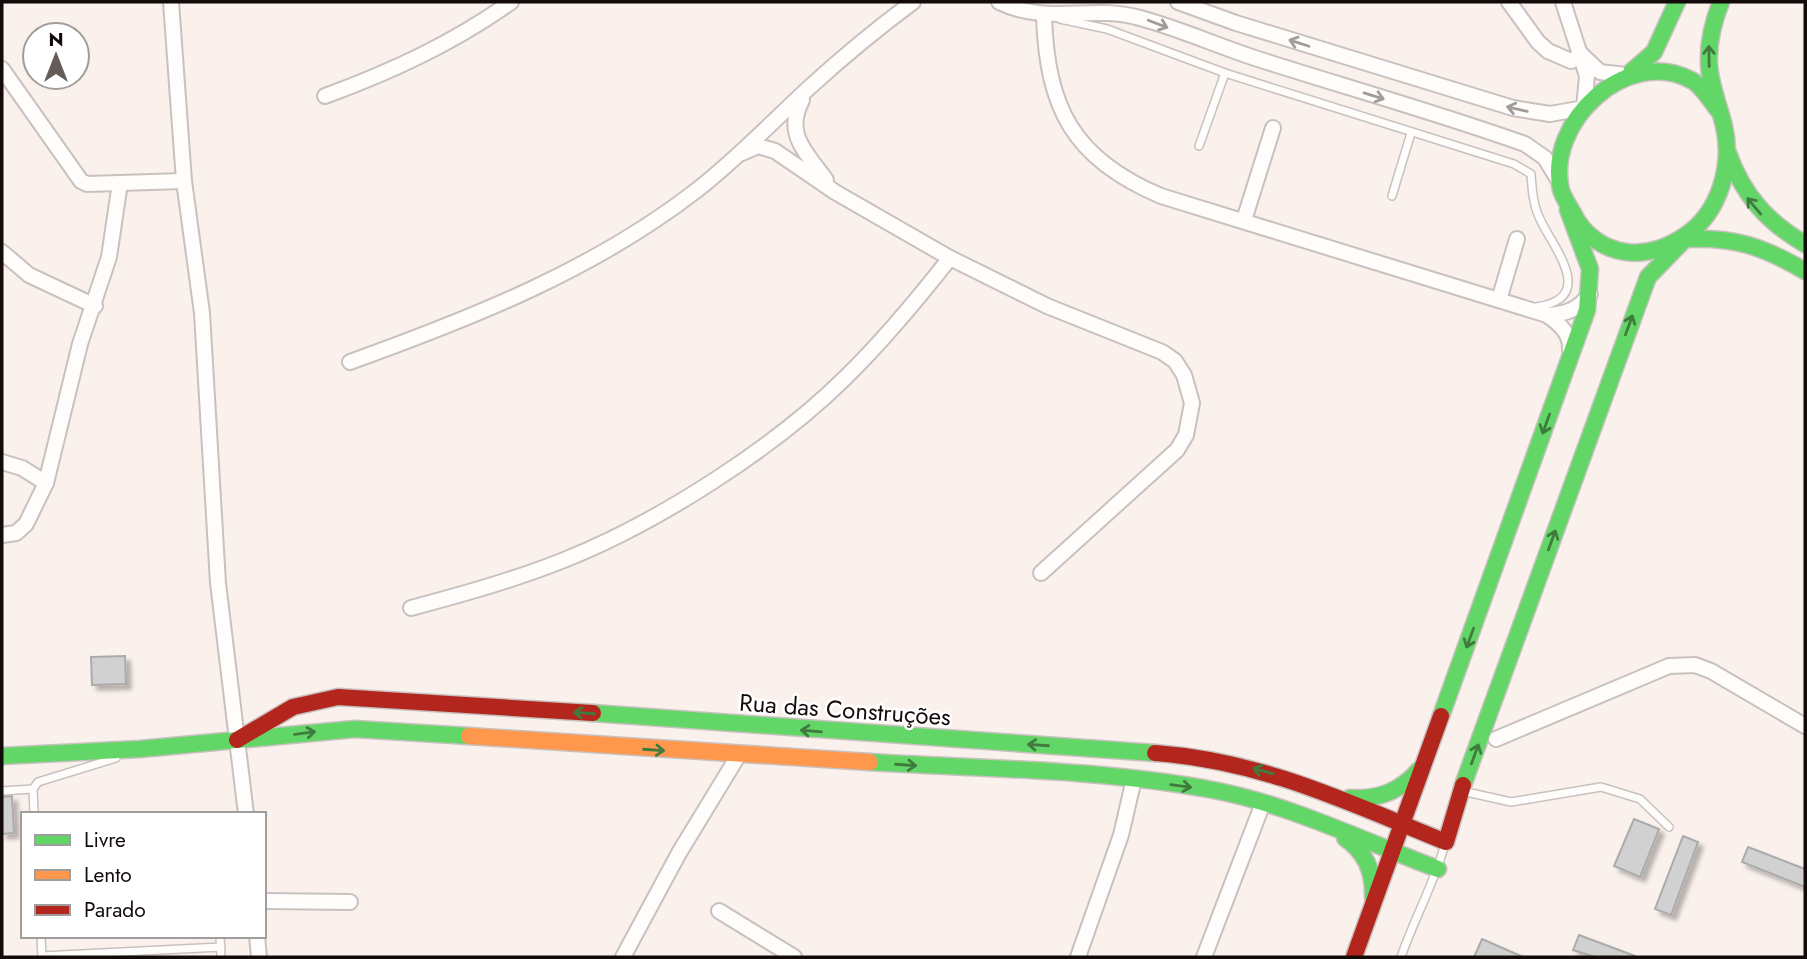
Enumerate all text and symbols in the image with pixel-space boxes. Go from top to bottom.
one-way arrow [1147,19,1169,31]
north arrow [21,21,91,91]
text: N [48,26,64,53]
one-way arrow [1289,36,1311,49]
one-way arrow [1703,45,1716,68]
one-way arrow [1363,90,1385,103]
one-way arrow [1506,102,1529,115]
one-way arrow [1746,197,1762,215]
one-way arrow [1624,315,1636,337]
one-way arrow [1539,413,1551,435]
one-way arrow [1547,529,1559,551]
one-way arrow [1462,627,1475,649]
street label: Rua das Construções [738,685,952,734]
one-way arrow [573,706,596,719]
one-way arrow [800,724,823,737]
one-way arrow [293,726,316,739]
one-way arrow [1027,739,1050,752]
one-way arrow [1470,743,1482,765]
one-way arrow [642,744,665,757]
one-way arrow [894,758,917,771]
one-way arrow [1253,764,1275,777]
one-way arrow [1169,780,1192,793]
legend [21,812,266,938]
text: Livre [84,825,126,855]
text: Lento [84,860,132,890]
text: Parado [84,895,146,925]

